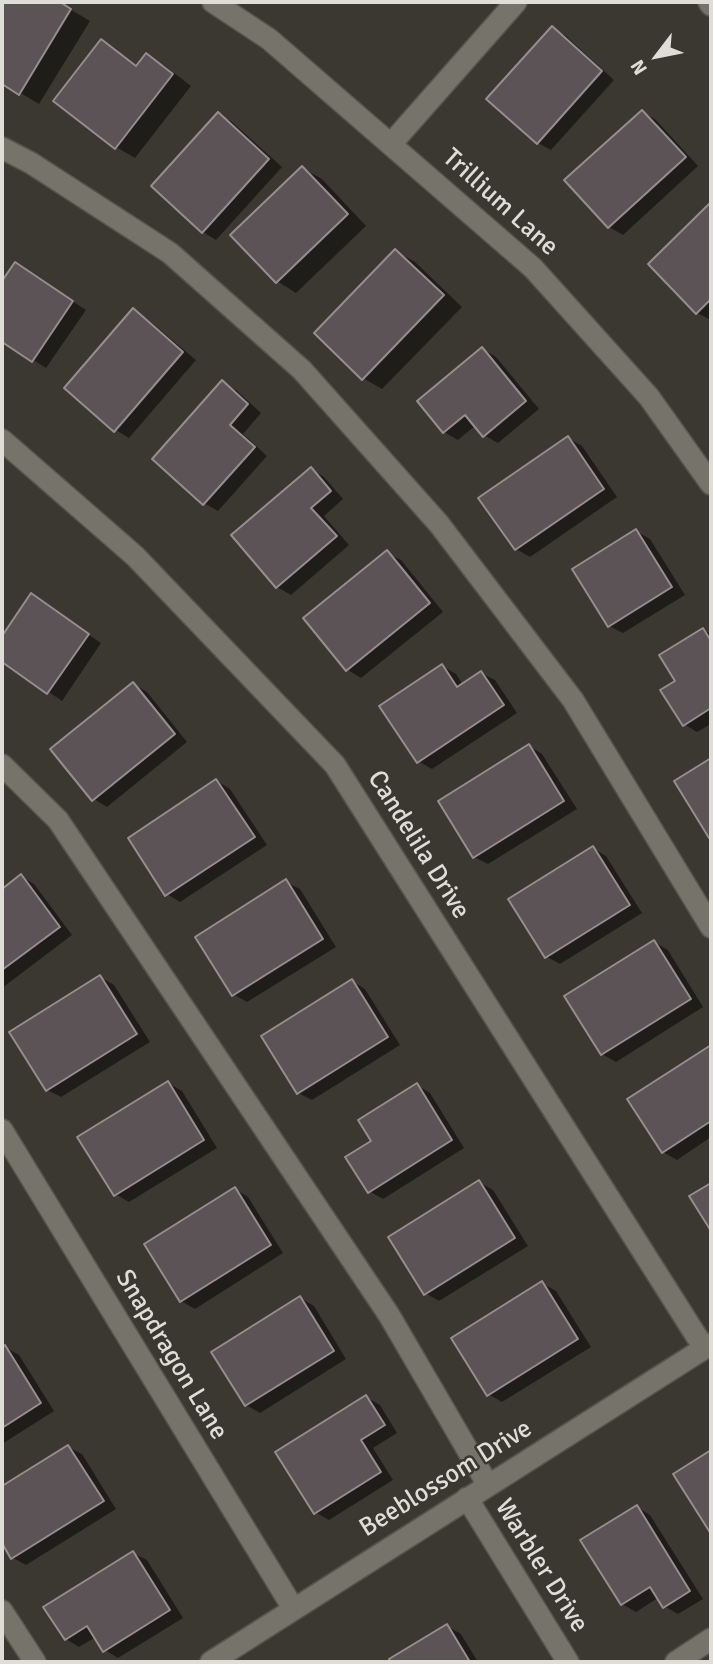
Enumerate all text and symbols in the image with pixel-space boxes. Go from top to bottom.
north arrow [622,21,692,91]
text: N [626,55,653,79]
street label: Trillium Lane [436,143,564,263]
street label: Candelila Drive [360,765,476,925]
street label: Snapdragon Lane [108,1264,234,1446]
street label: Beeblossom Drive [354,1414,538,1544]
street label: Warbler Drive [488,1494,594,1638]

